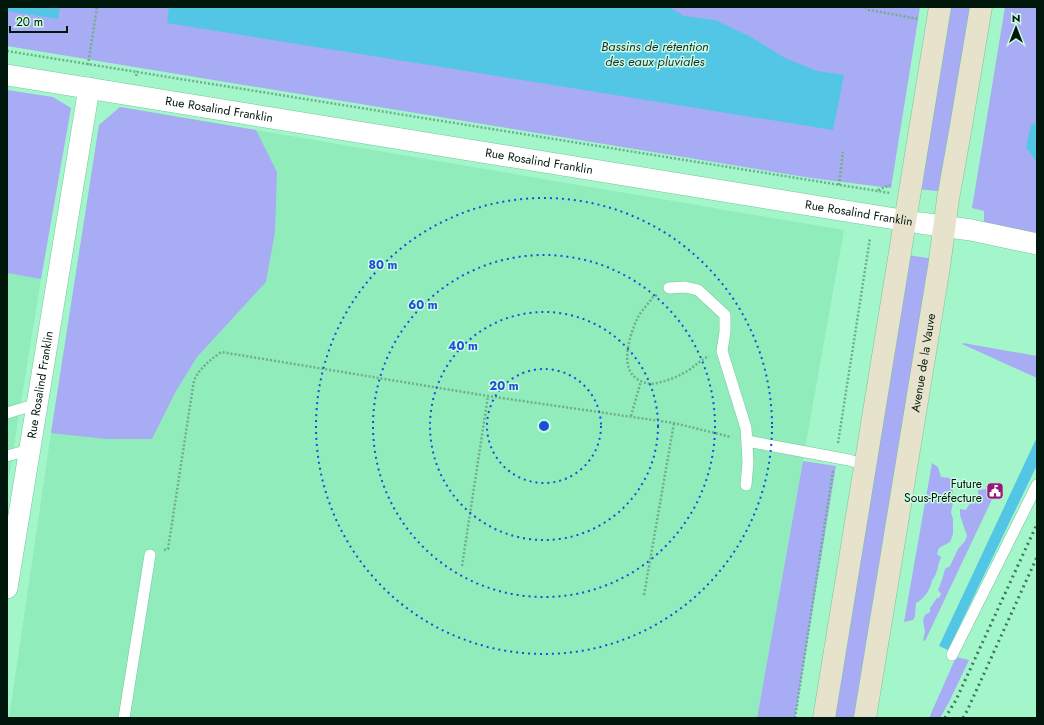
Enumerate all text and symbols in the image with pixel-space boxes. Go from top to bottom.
scale bar [10,8,67,34]
north arrow [996,8,1036,48]
text: N [1012,10,1020,26]
text: 20 m [16,13,43,31]
water label: Bassins de rétention des eaux pluviales [601,37,709,71]
street label: Rue Rosalind Franklin [164,92,274,127]
street label: Rue Rosalind Franklin [484,144,594,179]
street label: Rue Rosalind Franklin [804,195,914,231]
text: 80 m [369,256,398,274]
text: 60 m [408,296,438,314]
street label: Avenue de la Vauve [906,312,940,414]
street label: Rue Rosalind Franklin [23,330,58,440]
text: 40 m [448,337,478,355]
text: 20 m [489,377,519,395]
centre of rings [537,419,551,433]
place label: Future Sous-Préfecture [904,475,982,507]
public building icon: Future Sous-Préfecture [985,481,1005,501]

